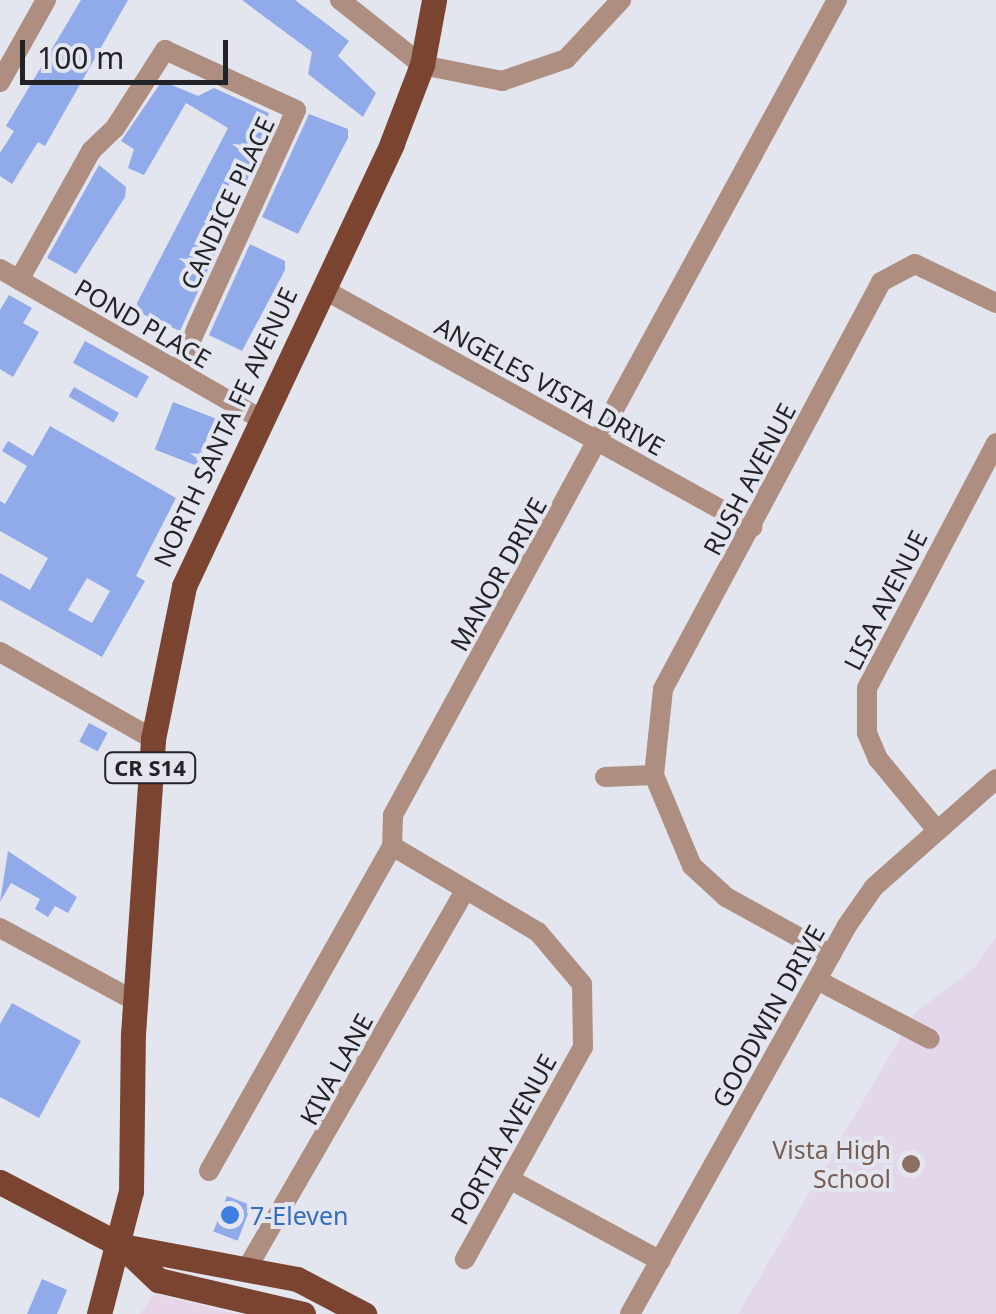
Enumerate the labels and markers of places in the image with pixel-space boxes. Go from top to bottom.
place label: Vista High School [772,1135,891,1194]
marker: Vista High School [900,1153,922,1175]
place label: 7-Eleven [250,1200,349,1230]
marker: 7-Eleven [219,1204,241,1226]

